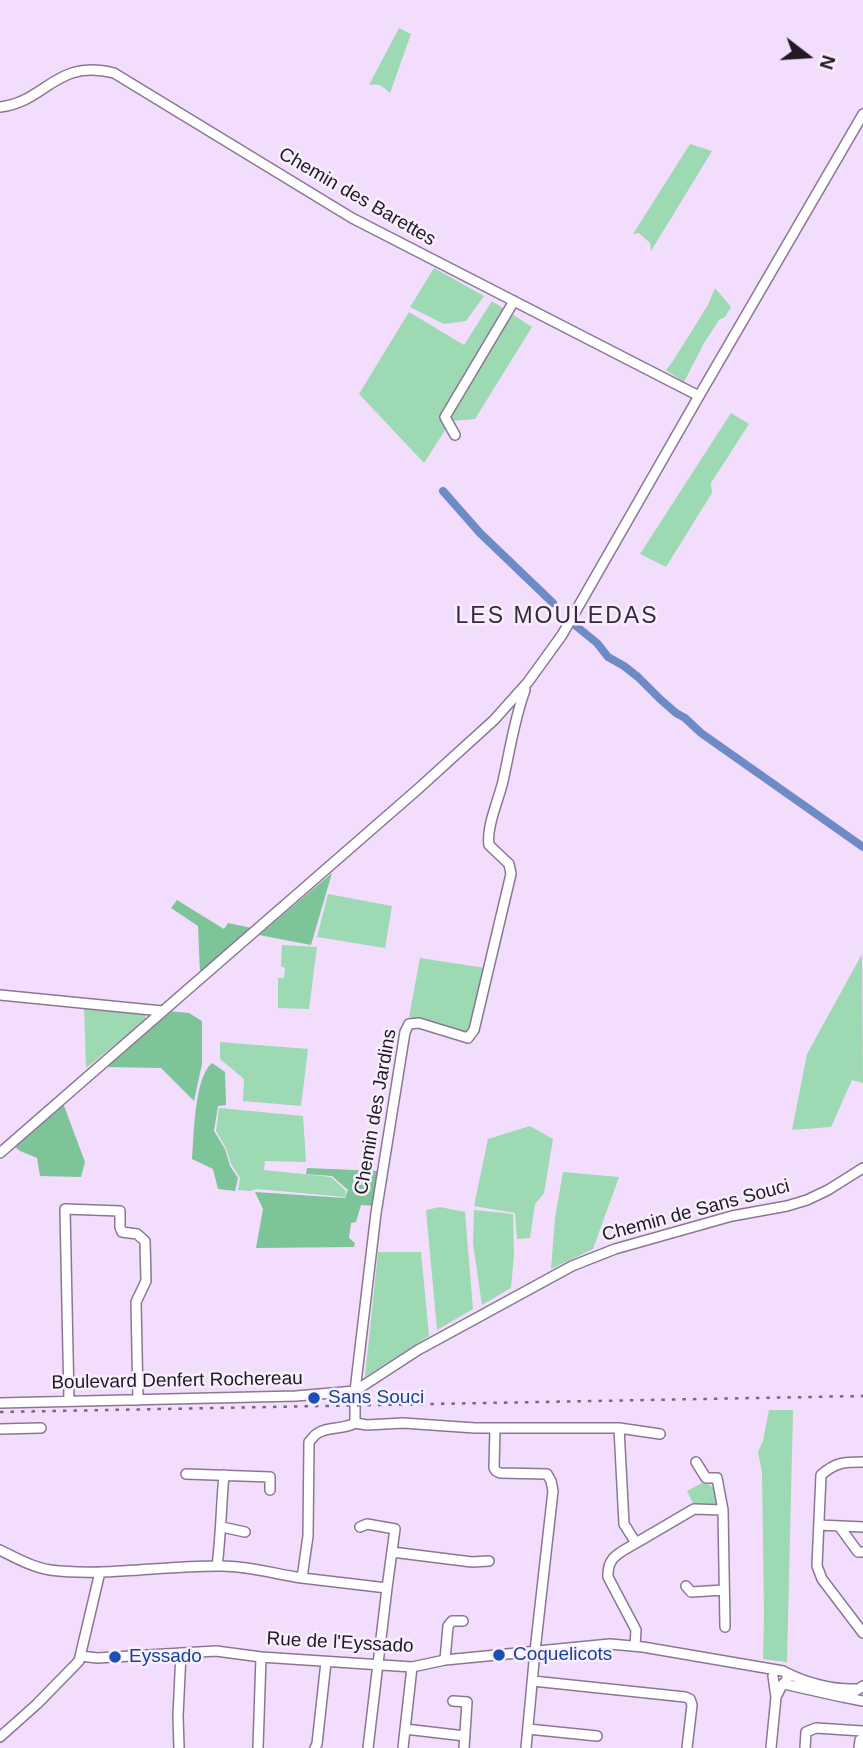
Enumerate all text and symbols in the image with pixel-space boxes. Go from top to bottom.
north arrow [772,21,842,91]
text: N [816,53,840,72]
street label: Chemin des Barettes [274,143,440,251]
district label: LES MOULEDAS [457,603,657,631]
street label: Chemin des Jardins [350,1027,402,1197]
street label: Chemin de Sans Souci [600,1175,792,1247]
street label: Boulevard Denfert Rochereau [51,1367,303,1395]
place label: Sans Souci [328,1387,424,1409]
marker: Sans Souci [306,1390,322,1406]
street label: Rue de l'Eyssado [266,1628,414,1658]
place label: Coquelicots [513,1644,612,1666]
place label: Eyssado [129,1646,202,1668]
marker: Coquelicots [491,1647,507,1663]
marker: Eyssado [107,1649,123,1665]

